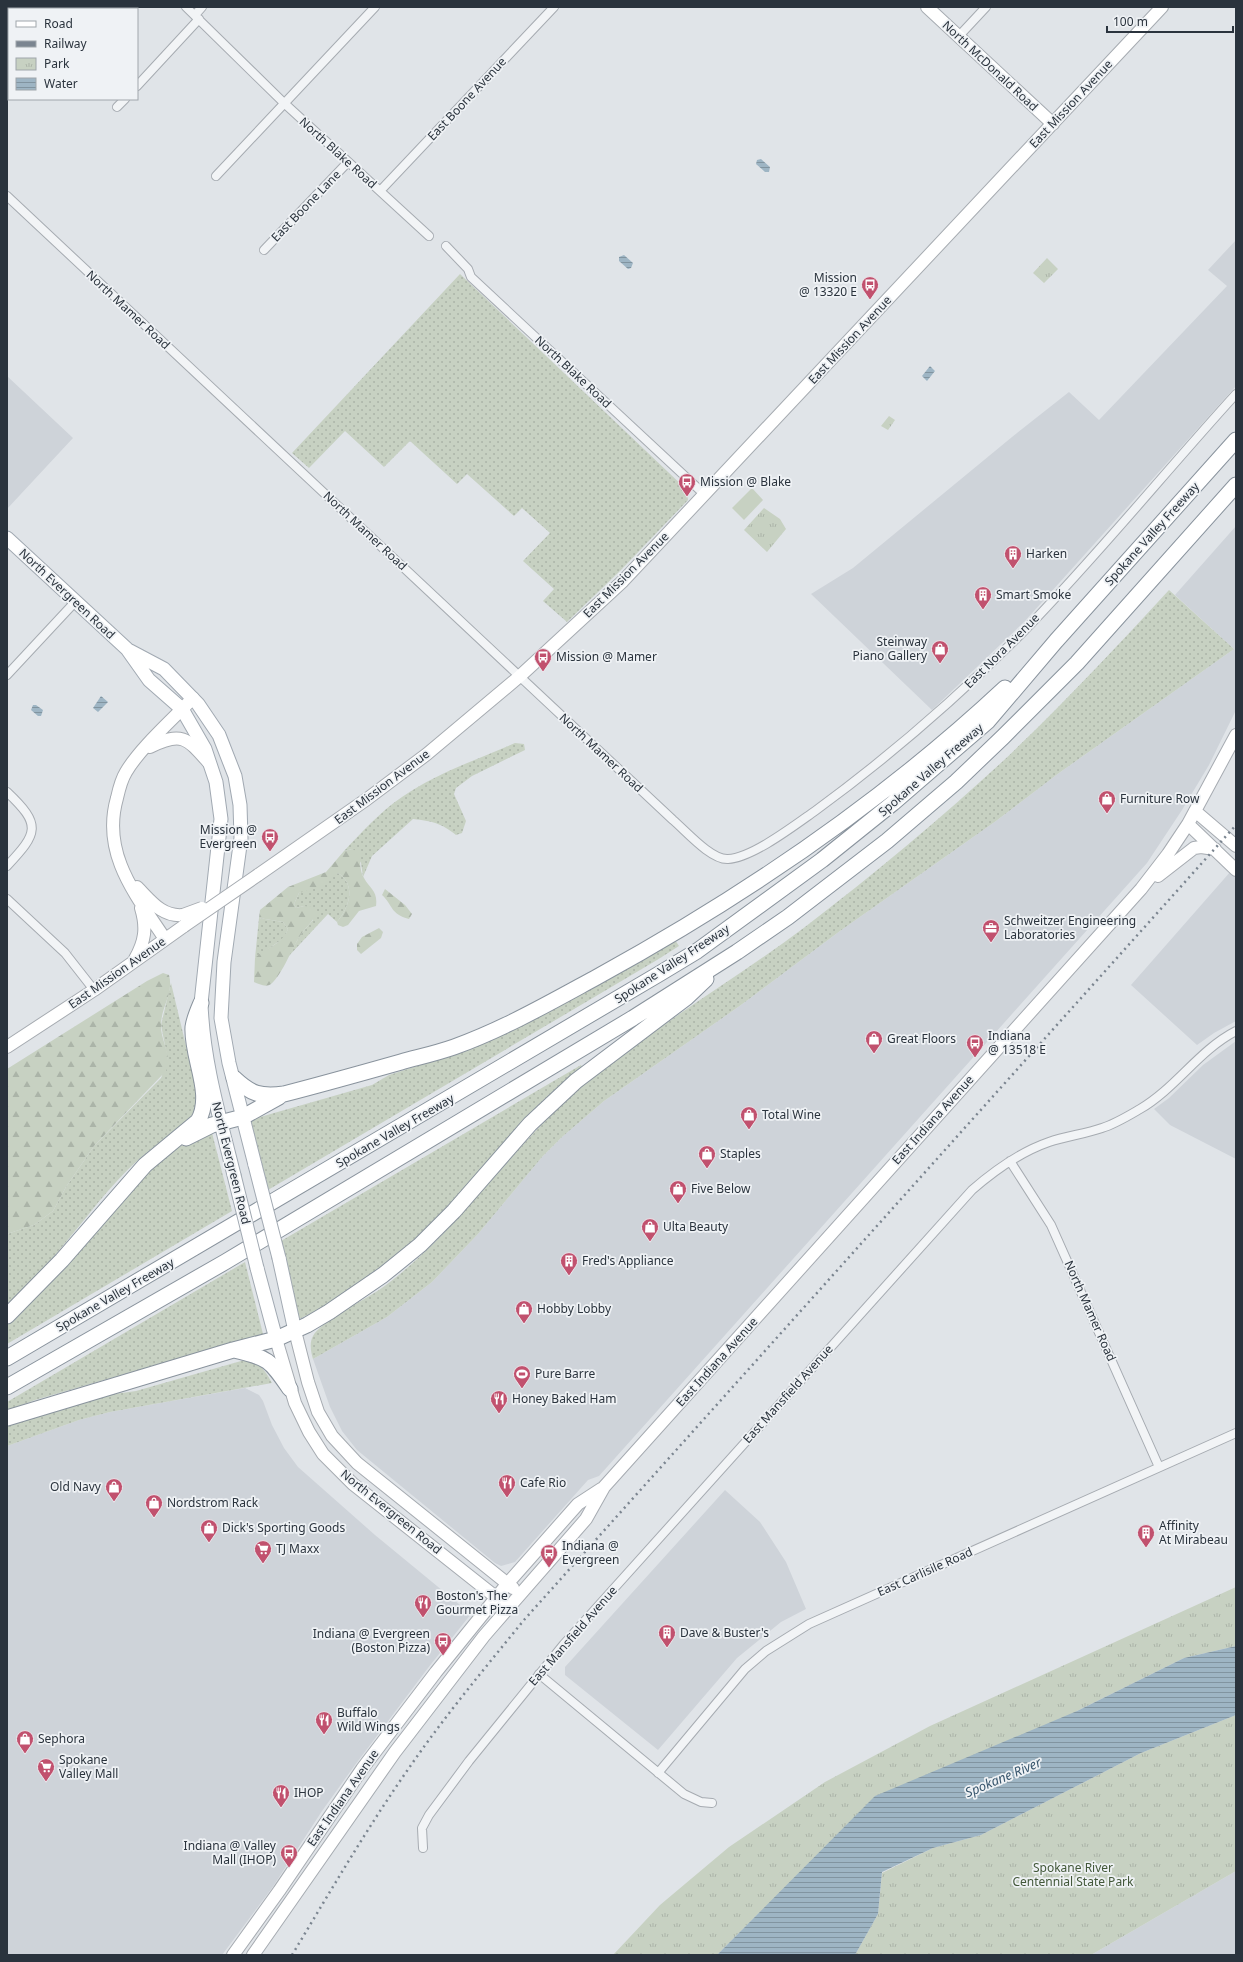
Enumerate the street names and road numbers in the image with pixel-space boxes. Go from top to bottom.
street label: North McDonald Road [939,17,1042,115]
street label: East Boone Avenue [423,53,510,144]
street label: East Mission Avenue [1025,56,1116,152]
street label: North Blake Road [296,113,381,192]
street label: East Boone Lane [267,166,344,245]
street label: North Mamer Road [83,266,174,353]
street label: East Mission Avenue [804,292,895,388]
street label: North Blake Road [531,332,615,412]
street label: Spokane Valley Freeway [1101,478,1203,589]
street label: North Mamer Road [320,487,411,574]
street label: East Mission Avenue [579,528,673,621]
street label: North Evergreen Road [16,545,119,643]
street label: East Nora Avenue [960,609,1043,692]
street label: North Mamer Road [556,709,647,796]
street label: Spokane Valley Freeway [875,719,987,820]
street label: East Mission Avenue [331,745,433,828]
street label: Spokane Valley Freeway [611,920,733,1007]
street label: East Mission Avenue [65,932,169,1013]
street label: East Indiana Avenue [888,1071,977,1168]
street label: Spokane Valley Freeway [333,1089,458,1171]
street label: North Evergreen Road [208,1100,255,1226]
street label: Spokane Valley Freeway [53,1253,178,1335]
street label: North Mamer Road [1061,1258,1120,1364]
street label: East Indiana Avenue [672,1313,761,1410]
street label: East Mansfield Avenue [739,1341,837,1447]
street label: North Evergreen Road [337,1465,445,1558]
street label: East Carlisile Road [874,1543,975,1600]
street label: East Mansfield Avenue [525,1582,621,1689]
street label: East Indiana Avenue [303,1746,383,1850]

